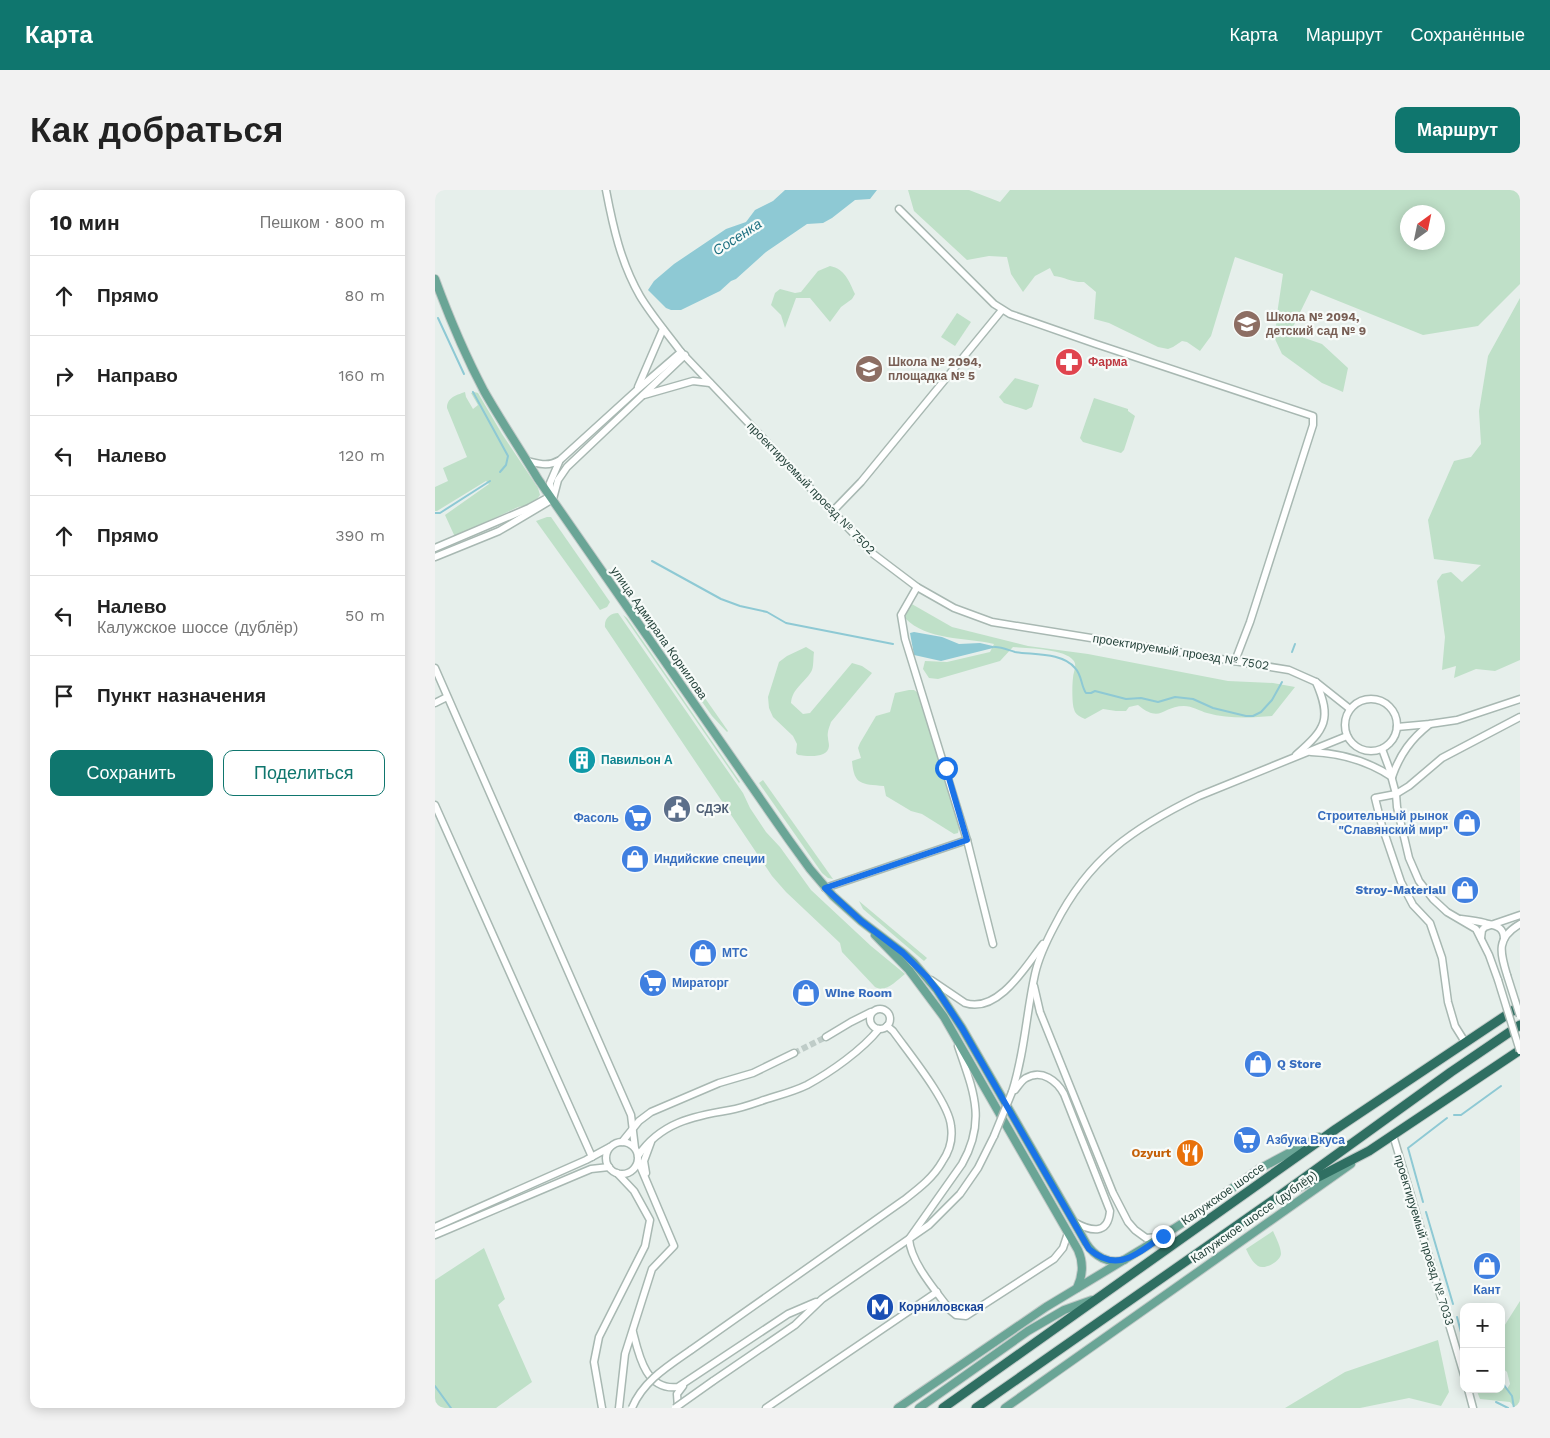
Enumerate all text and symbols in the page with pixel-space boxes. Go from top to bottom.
text: Карта [25,21,93,49]
text: Карта [1230,24,1278,45]
text: Маршрут [1306,24,1382,45]
text: Сохранённые [1410,24,1525,45]
button: Маршрут [1395,107,1520,153]
text: Как добраться [30,109,283,151]
north arrow [1400,205,1445,250]
text: 10 мин [50,210,120,235]
text: Пешком · 800 m [260,213,385,232]
water label: Сосенка [710,215,765,259]
icon: ahead [50,282,78,310]
text: Прямо [97,284,159,307]
text: 80 m [344,286,385,305]
school or university icon: Школа № 2094, детский сад № 9 [1232,309,1262,339]
place label: Школа № 2094, детский сад № 9 [1266,310,1366,338]
pharmacy icon: Фарма [1054,347,1084,377]
school or university icon: Школа № 2094, площадка № 5 [854,354,884,384]
place label: Школа № 2094, площадка № 5 [888,355,982,383]
place label: Фарма [1088,355,1128,369]
icon: right [50,362,78,390]
text: Направо [97,364,178,387]
text: 160 m [338,366,385,385]
street label: проектируемый проезд № 7502 [744,419,878,557]
icon: left [50,442,78,470]
text: Налево [97,444,167,467]
text: 120 m [339,446,385,465]
icon: ahead [50,522,78,550]
text: Прямо [97,524,159,547]
text: 390 m [335,526,385,545]
street label: улица Адмирала Корнилова [608,564,710,702]
text: Налево [97,595,167,618]
icon: left [50,602,78,630]
text: 50 m [345,606,385,625]
text: Калужское шоссе (дублёр) [97,618,298,637]
street label: проектируемый проезд № 7502 [1092,631,1270,673]
icon: arrive [50,682,78,710]
text: Пункт назначения [97,684,266,707]
building icon: Павильон А [567,745,597,775]
button: Сохранить [50,750,213,796]
button: Поделиться [223,750,385,796]
place label: Павильон А [601,753,673,767]
route start [935,757,958,780]
public building icon: СДЭК [662,794,692,824]
place label: СДЭК [696,802,730,816]
supermarket icon: Фасоль [623,803,653,833]
shop icon: Строительный рынок "Славянский мир" [1452,808,1482,838]
place label: Строительный рынок "Славянский мир" [1317,809,1449,837]
place label: Фасоль [573,811,619,825]
shop icon: Индийские специи [620,844,650,874]
place label: Индийские специи [654,852,765,866]
shop icon: Stroy-Materiali [1450,875,1480,905]
place label: Stroy-Materiali [1355,883,1446,897]
shop icon: МТС [688,938,718,968]
place label: МТС [722,946,748,960]
supermarket icon: Мираторг [638,968,668,998]
place label: Мираторг [672,976,729,990]
shop icon: Wine Room [791,978,821,1008]
place label: Wine Room [825,986,892,1000]
shop icon: Q Store [1243,1049,1273,1079]
place label: Q Store [1277,1057,1322,1071]
supermarket icon: Азбука Вкуса [1232,1125,1262,1155]
place label: Азбука Вкуса [1266,1133,1345,1147]
restaurant icon: Ozyurt [1175,1138,1205,1168]
place label: Ozyurt [1132,1146,1172,1160]
street label: проектируемый проезд № 7033 [1391,1153,1457,1327]
street label: Калужское шоссе [1179,1160,1268,1228]
street label: Калужское шоссе (дублёр) [1188,1168,1320,1266]
route end [1152,1225,1175,1248]
shop icon: Кант [1472,1251,1502,1281]
place label: Кант [1473,1283,1501,1297]
metro station icon: Корниловская [865,1292,895,1322]
place label: Корниловская [899,1300,984,1314]
map controls [1460,1303,1505,1393]
button: + [1460,1303,1505,1348]
button: − [1460,1348,1505,1393]

